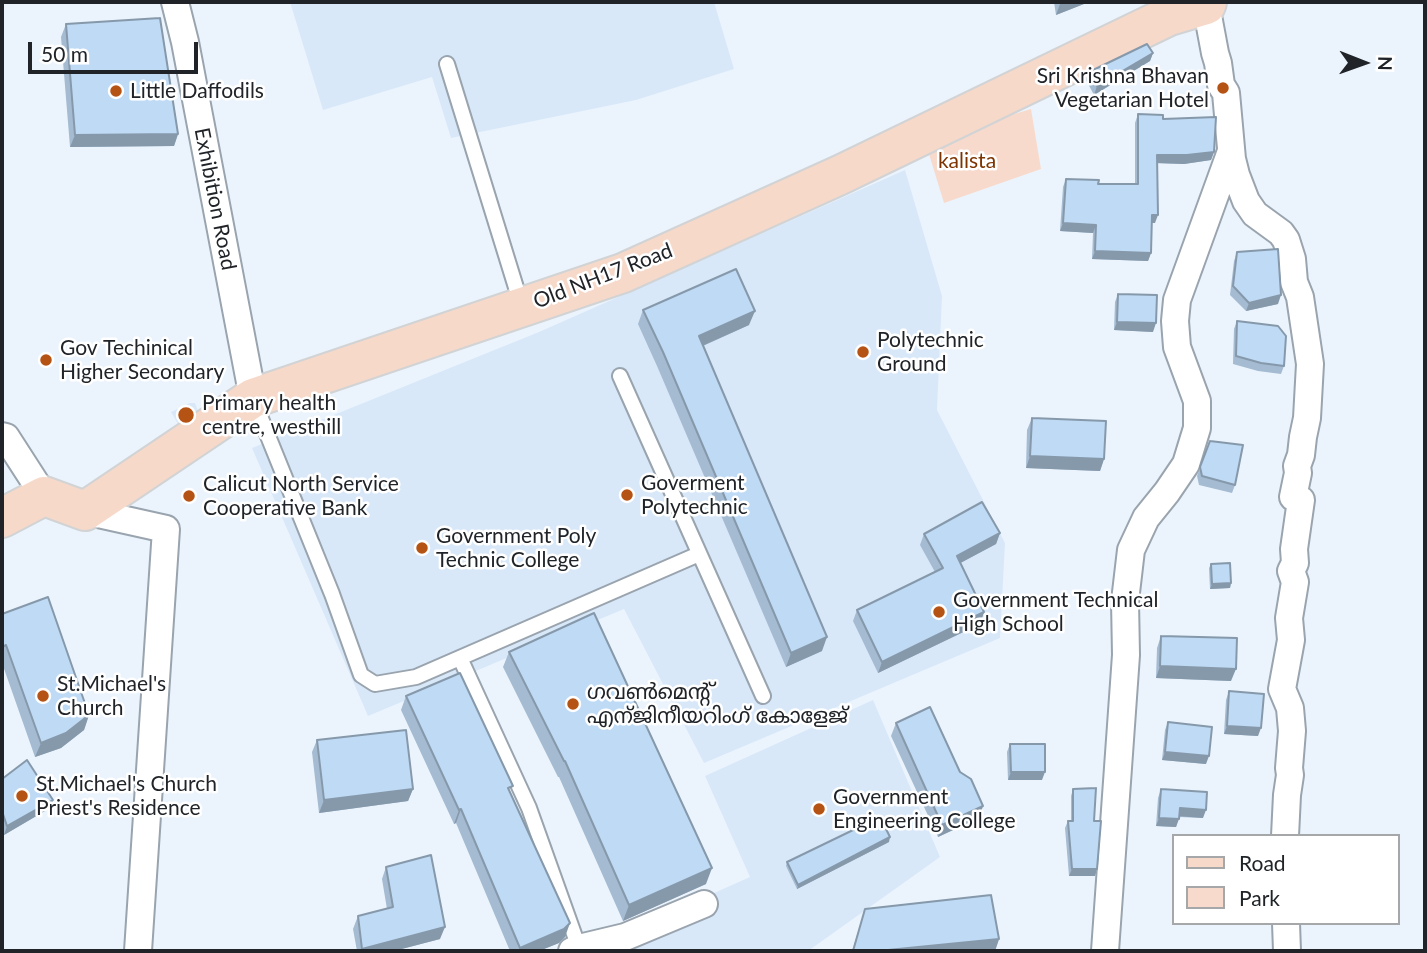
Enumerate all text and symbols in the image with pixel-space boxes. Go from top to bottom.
scale bar [32,28,201,72]
north arrow [1329,28,1399,98]
text: 50 m [41,41,88,66]
text: N [1374,56,1397,71]
place label: Sri Krishna Bhavan Vegetarian Hotel [1037,63,1209,113]
place label: Little Daffodils [130,78,264,104]
marker: Sri Krishna Bhavan Vegetarian Hotel [1215,80,1231,96]
marker: Little Daffodils [108,83,124,99]
street label: Exhibition Road [189,126,241,272]
park label: kalista [938,148,996,174]
street label: Old NH17 Road [530,238,676,314]
place label: Polytechnic Ground [877,327,984,377]
place label: Gov Techinical Higher Secondary [60,335,224,385]
marker: Polytechnic Ground [855,344,871,360]
marker: Gov Techinical Higher Secondary [38,352,54,368]
place label: Primary health centre, westhill [202,390,341,440]
marker: Primary health centre, westhill [176,405,196,425]
place label: Goverment Polytechnic [641,470,748,520]
place label: Calicut North Service Cooperative Bank [203,471,399,521]
marker: Goverment Polytechnic [619,487,635,503]
marker: Calicut North Service Cooperative Bank [181,488,197,504]
place label: Government Poly Technic College [436,523,596,573]
marker: Government Poly Technic College [414,540,430,556]
place label: Government Technical High School [953,587,1159,637]
marker: Government Technical High School [931,604,947,620]
place label: St.Michael's Church [57,671,166,721]
place label: ഗവൺമെന്റ് എന്ജിനീയറിംഗ് കോളേജ് [587,679,848,729]
marker: St.Michael's Church [35,688,51,704]
marker: ഗവൺമെന്റ് എന്ജിനീയറിംഗ് കോളേജ് [565,696,581,712]
place label: St.Michael's Church Priest's Residence [36,771,217,821]
place label: Government Engineering College [833,784,1016,834]
marker: St.Michael's Church Priest's Residence [14,788,30,804]
marker: Government Engineering College [811,801,827,817]
legend [1172,834,1399,925]
text: Road [1239,850,1286,875]
text: Park [1239,885,1280,910]

